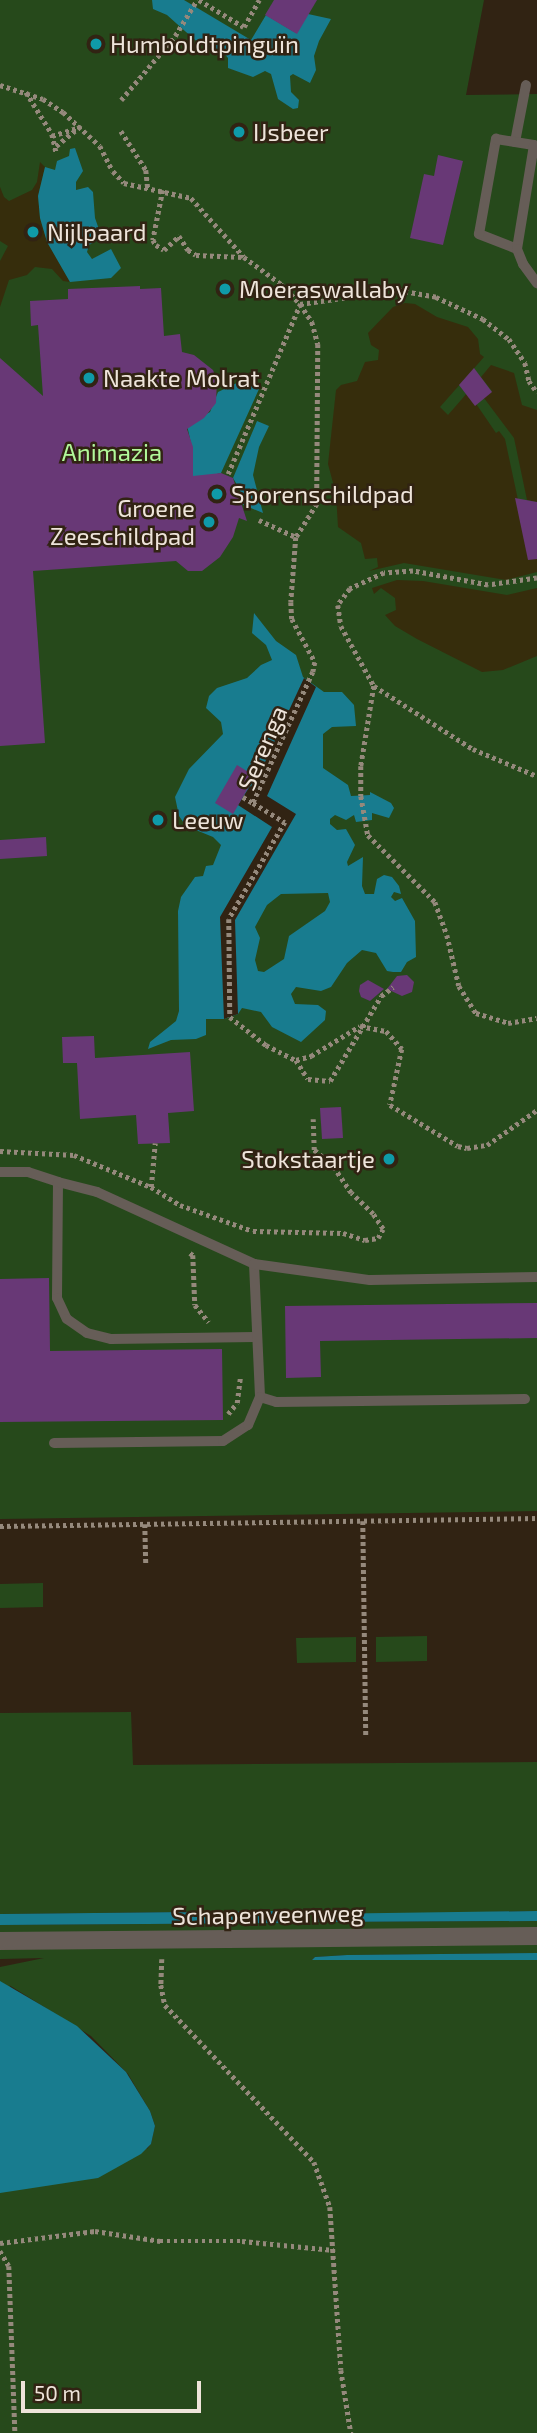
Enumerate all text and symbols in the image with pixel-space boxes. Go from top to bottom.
place label: Humboldtpinguïn [110,30,299,58]
marker: Humboldtpinguïn [88,36,104,52]
place label: IJsbeer [253,118,329,146]
marker: IJsbeer [231,124,247,140]
place label: Nijlpaard [47,218,146,246]
marker: Nijlpaard [25,224,41,240]
place label: Moeraswallaby [239,275,408,303]
marker: Moeraswallaby [217,281,233,297]
place label: Naakte Molrat [103,364,260,392]
marker: Naakte Molrat [81,370,97,386]
park label: Animazia [62,438,162,466]
place label: Sporenschildpad [231,480,414,508]
marker: Sporenschildpad [209,486,225,502]
place label: Groene Zeeschildpad [50,494,195,550]
marker: Groene Zeeschildpad [201,514,217,530]
street label: Serenga [231,701,293,795]
place label: Leeuw [172,806,244,834]
marker: Leeuw [150,812,166,828]
place label: Stokstaartje [241,1145,375,1173]
marker: Stokstaartje [381,1151,397,1167]
street label: Schapenveenweg [172,1898,364,1930]
scale bar [24,2366,205,2410]
text: 50 m [34,2380,81,2405]

